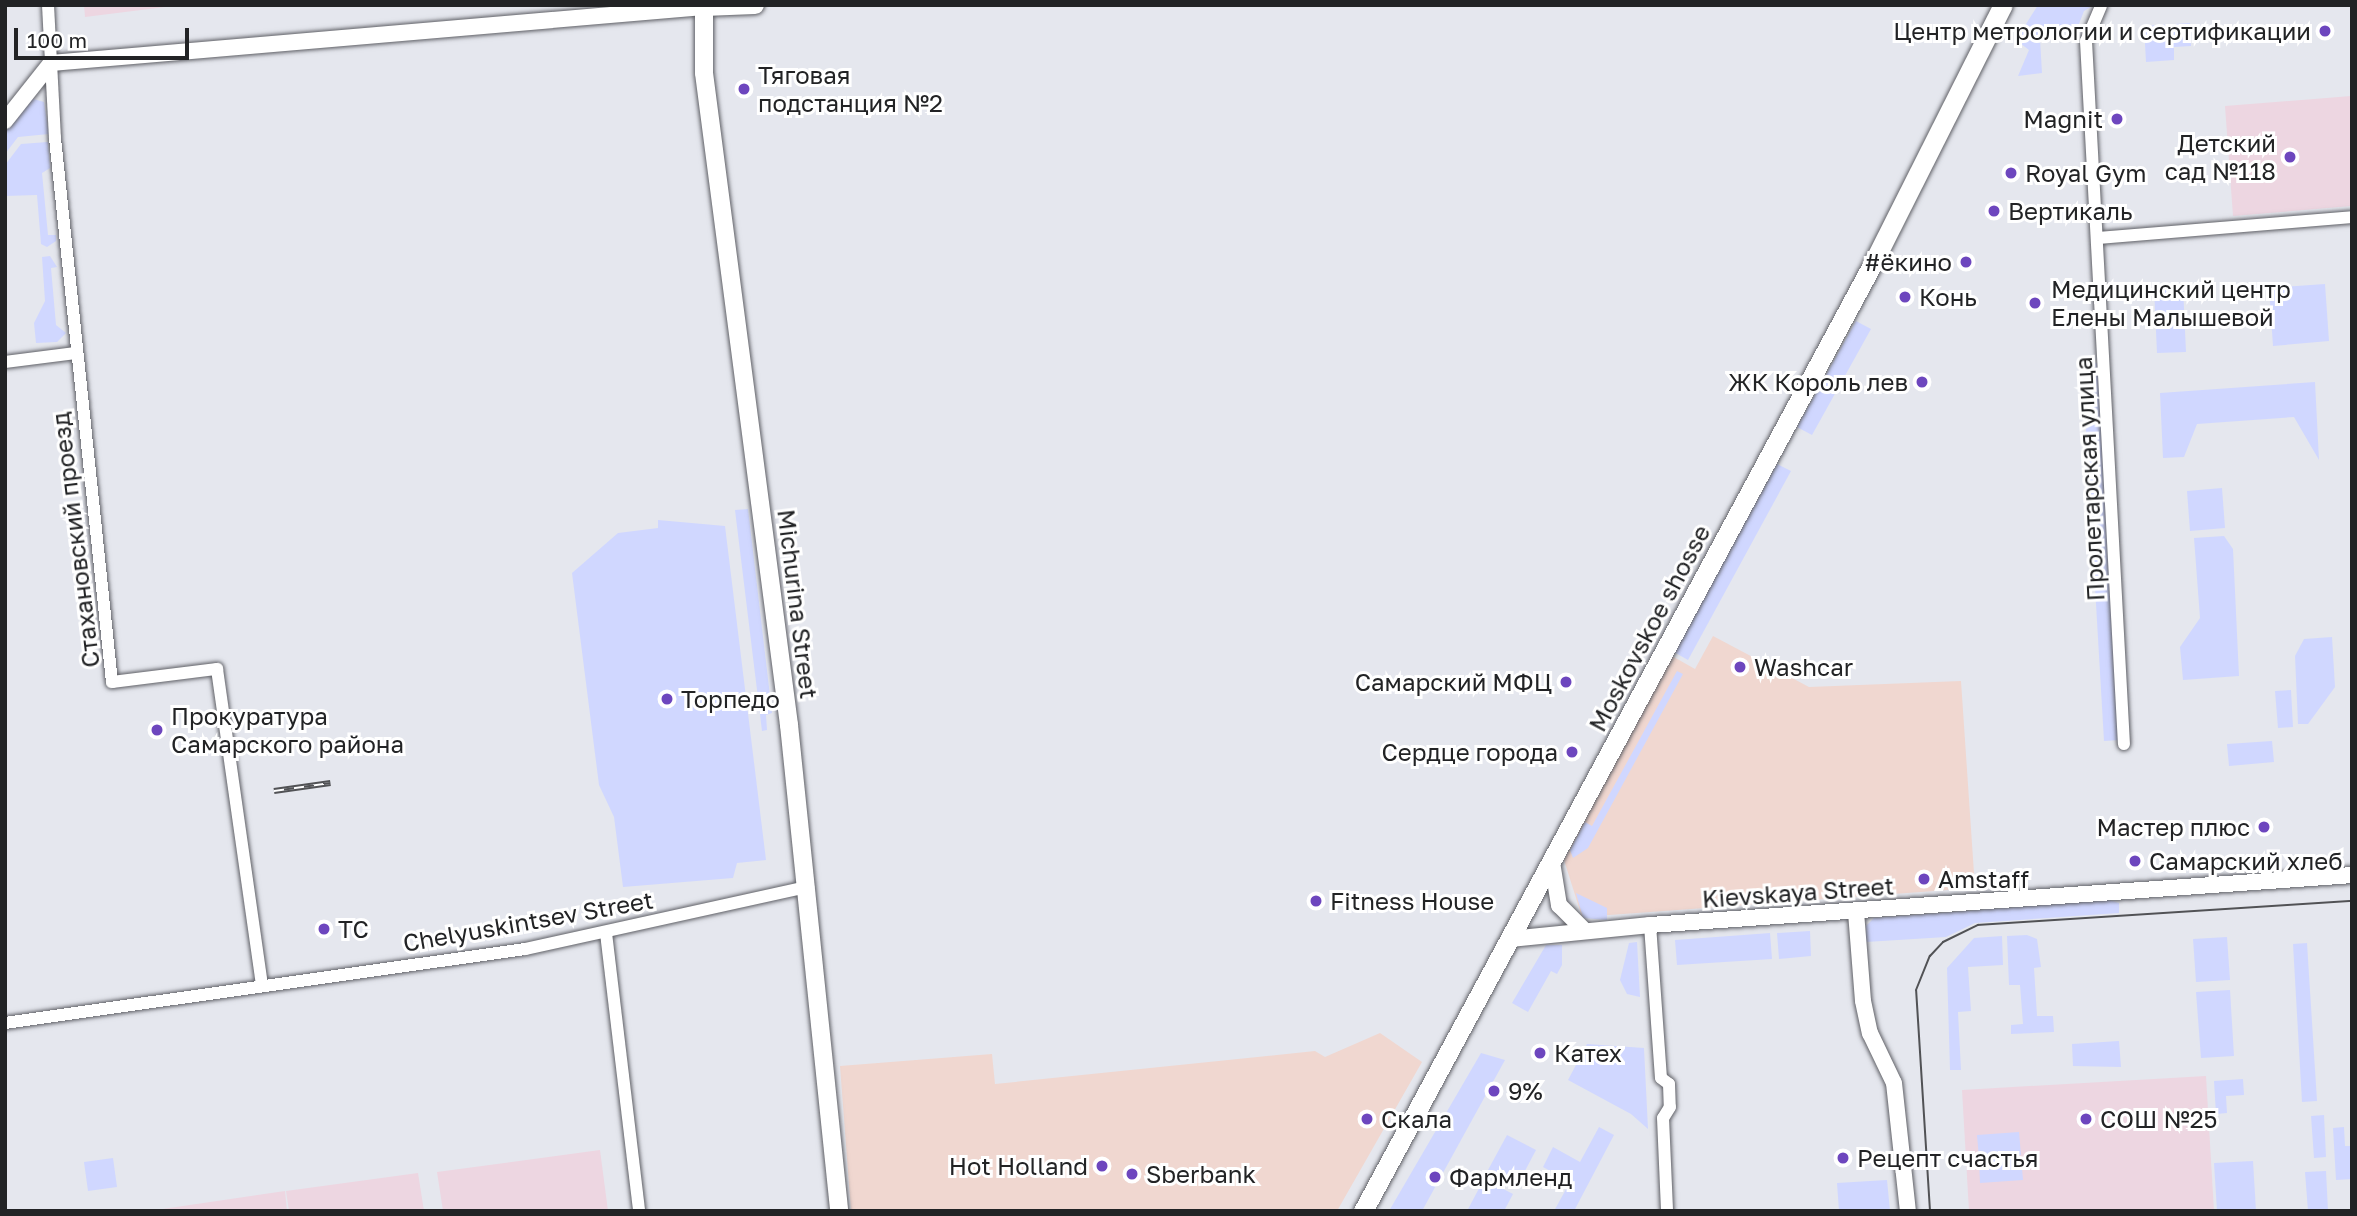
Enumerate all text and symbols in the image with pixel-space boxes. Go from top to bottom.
scale bar [18,14,192,58]
place label: Центр метрологии и сертификации [1893,17,2311,45]
marker: Центр метрологии и сертификации [2317,23,2333,39]
text: 100 m [27,27,87,53]
place label: Тяговая подстанция №2 [758,61,943,117]
marker: Тяговая подстанция №2 [736,81,752,97]
place label: Magnit [2023,105,2103,133]
marker: Magnit [2109,111,2125,127]
place label: Детский сад №118 [2165,129,2276,185]
marker: Детский сад №118 [2282,149,2298,165]
place label: Royal Gym [2025,159,2147,187]
marker: Royal Gym [2003,165,2019,181]
place label: Вертикаль [2008,197,2133,225]
marker: Вертикаль [1986,203,2002,219]
place label: #ёкино [1864,248,1952,276]
marker: #ёкино [1958,254,1974,270]
place label: Медицинский центр Елены Малышевой [2051,275,2291,331]
place label: Конь [1919,283,1977,311]
marker: Конь [1897,289,1913,305]
marker: Медицинский центр Елены Малышевой [2025,293,2045,313]
street label: Пролетарская улица [2068,356,2110,602]
place label: ЖК Король лев [1728,368,1908,396]
marker: ЖК Король лев [1914,374,1930,390]
street label: Стахановский проезд [45,411,105,669]
street label: Michurina Street [772,508,824,700]
street label: Moskovskoe shosse [1582,520,1716,736]
place label: Washcar [1754,653,1853,681]
marker: Washcar [1732,659,1748,675]
place label: Самарский МФЦ [1355,668,1552,696]
marker: Самарский МФЦ [1558,674,1574,690]
place label: Торпедо [681,685,780,713]
marker: Торпедо [659,691,675,707]
place label: Прокуратура Самарского района [171,702,404,758]
marker: Прокуратура Самарского района [149,722,165,738]
place label: Сердце города [1381,738,1558,766]
marker: Сердце города [1564,744,1580,760]
place label: Мастер плюс [2096,813,2250,841]
marker: Мастер плюс [2256,819,2272,835]
place label: Самарский хлеб [2149,847,2343,875]
marker: Самарский хлеб [2127,853,2143,869]
place label: Amstaff [1938,865,2029,893]
street label: Kievskaya Street [1701,871,1895,913]
marker: Amstaff [1916,871,1932,887]
street label: Chelyuskintsev Street [401,885,655,957]
place label: Fitness House [1330,887,1494,915]
marker: Fitness House [1308,893,1324,909]
place label: ТС [338,915,369,943]
marker: ТС [316,921,332,937]
place label: Катех [1554,1039,1622,1067]
marker: Катех [1532,1045,1548,1061]
place label: 9% [1508,1077,1543,1105]
marker: 9% [1486,1083,1502,1099]
place label: Скала [1381,1105,1452,1133]
place label: СОШ №25 [2100,1105,2217,1133]
marker: Скала [1359,1111,1375,1127]
marker: СОШ №25 [2078,1111,2094,1127]
place label: Рецепт счастья [1857,1144,2038,1172]
marker: Рецепт счастья [1835,1150,1851,1166]
place label: Hot Holland [949,1152,1088,1180]
marker: Hot Holland [1094,1158,1110,1174]
place label: Sberbank [1146,1160,1256,1188]
place label: Фармленд [1449,1163,1572,1191]
marker: Sberbank [1124,1166,1140,1182]
marker: Фармленд [1427,1169,1443,1185]

